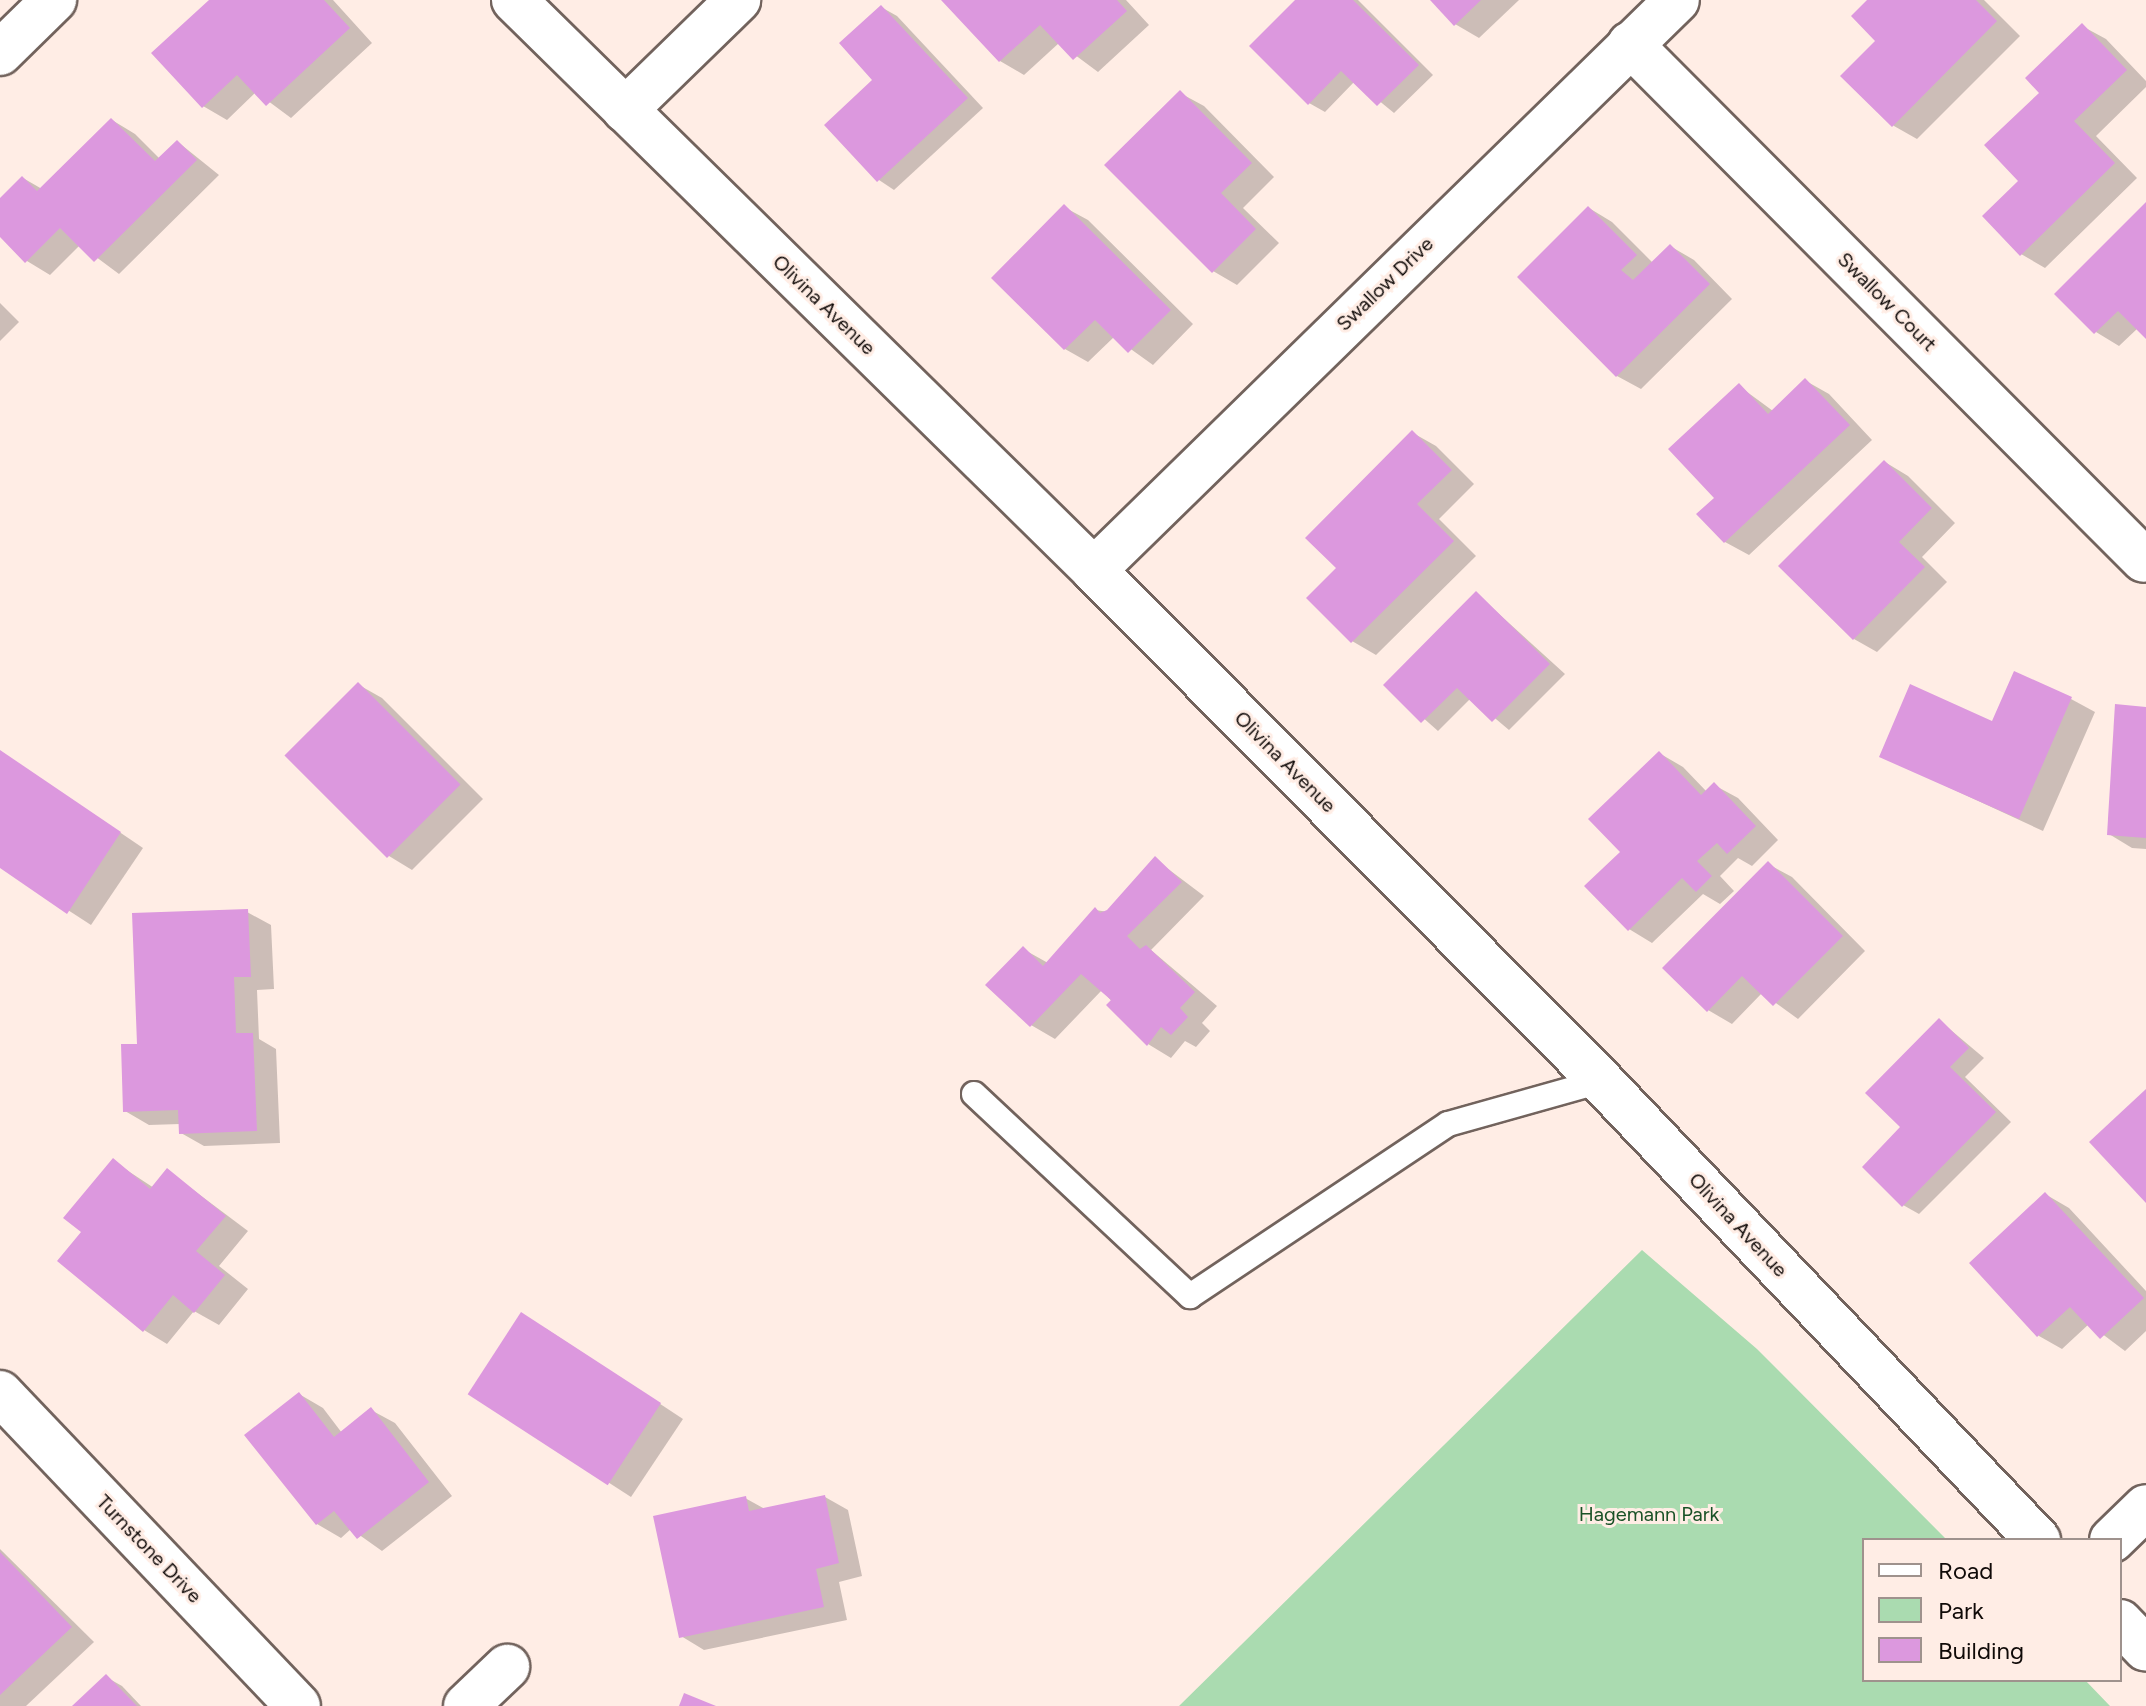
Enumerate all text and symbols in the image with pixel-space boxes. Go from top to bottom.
street label: Swallow Drive [1332,232,1438,336]
street label: Swallow Court [1832,247,1942,357]
street label: Olivina Avenue [768,250,880,360]
street label: Olivina Avenue [1229,706,1341,818]
street label: Olivina Avenue [1684,1168,1792,1282]
street label: Turnstone Drive [91,1490,207,1608]
park label: Hagemann Park [1579,1502,1719,1526]
legend [1862,1538,2122,1682]
text: Road [1938,1556,1993,1585]
text: Park [1938,1596,1984,1625]
text: Building [1938,1636,2024,1665]

